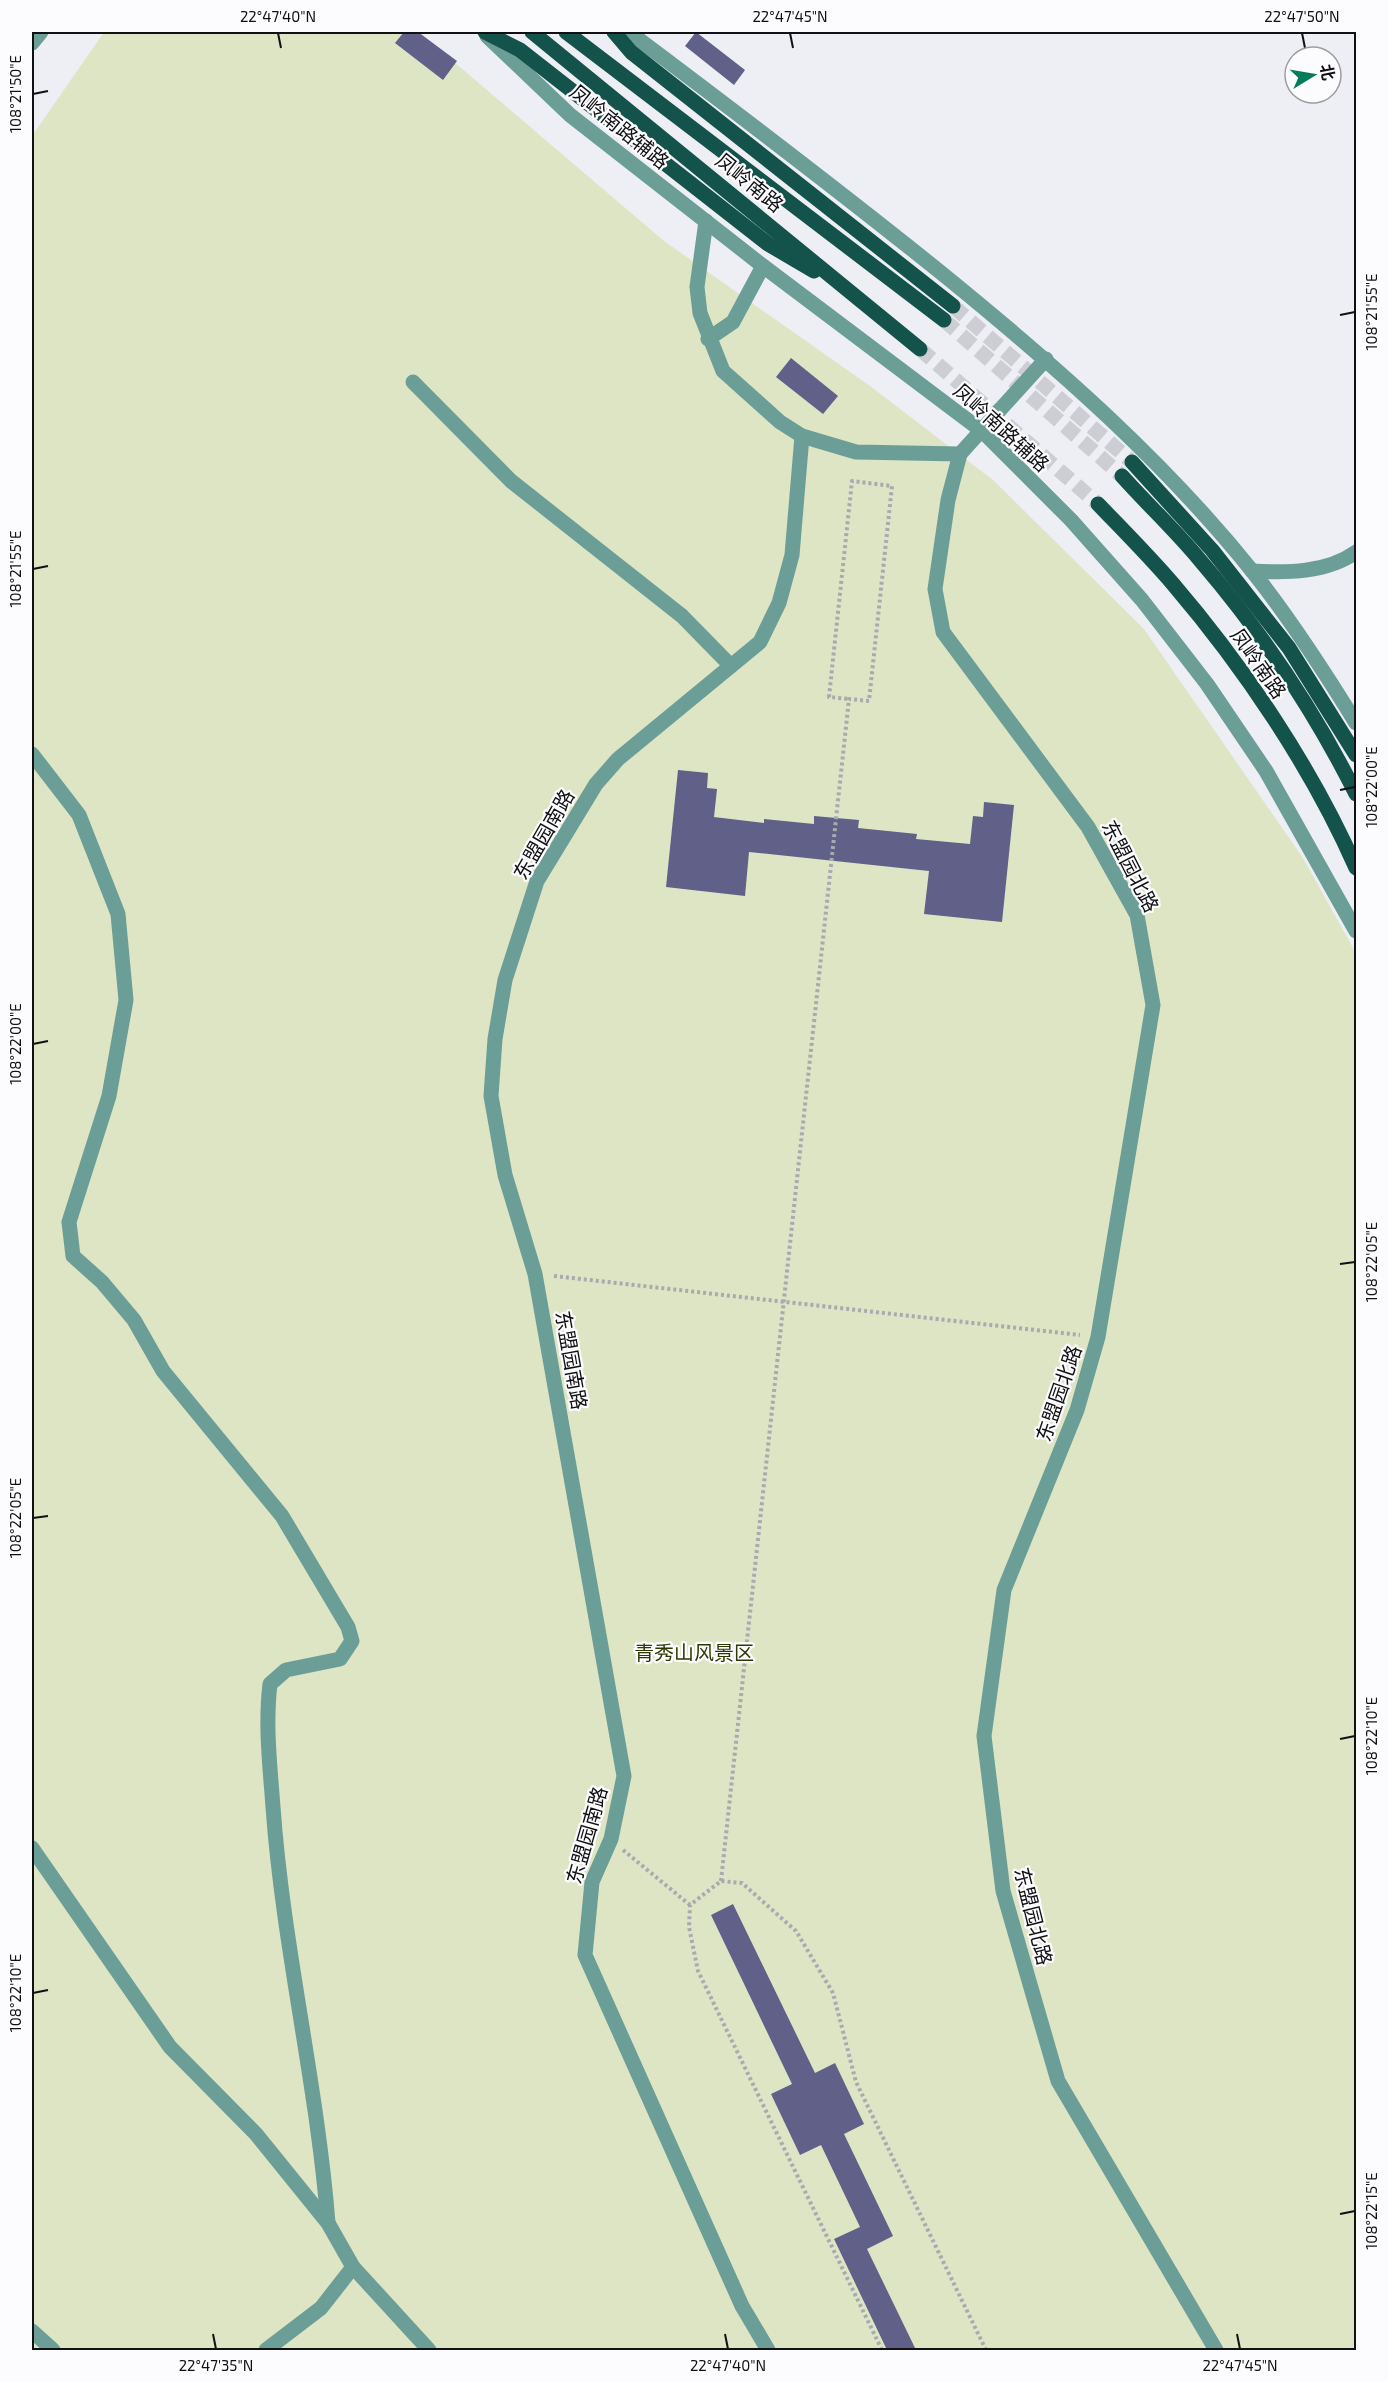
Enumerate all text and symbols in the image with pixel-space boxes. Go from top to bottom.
text: 22°47'40"N [240,7,316,25]
text: 22°47'45"N [752,7,828,25]
text: 22°47'50"N [1264,7,1340,25]
north arrow [1283,45,1343,105]
text: 108°21'50"E [6,55,24,133]
text: 北 [1317,62,1339,82]
street label: 凤岭南路辅路 [566,79,674,173]
street label: 凤岭南路 [711,148,789,216]
text: 108°21'55"E [1362,274,1380,350]
street label: 凤岭南路辅路 [949,378,1055,476]
text: 108°21'55"E [6,531,24,607]
street label: 凤岭南路 [1226,623,1292,703]
text: 108°22'00"E [1362,746,1380,828]
street label: 东盟园南路 [508,785,578,883]
street label: 东盟园北路 [1098,816,1164,916]
text: 108°22'00"E [6,1003,24,1085]
text: 108°22'05"E [1362,1222,1380,1302]
street label: 东盟园南路 [551,1309,593,1411]
street label: 东盟园北路 [1030,1342,1086,1444]
text: 108°22'05"E [6,1478,24,1558]
park label: 青秀山风景区 [634,1640,754,1664]
text: 108°22'10"E [1362,1697,1380,1775]
street label: 东盟园南路 [561,1784,611,1886]
street label: 东盟园北路 [1010,1865,1058,1967]
text: 108°22'10"E [6,1954,24,2032]
text: 108°22'15"E [1362,2172,1380,2250]
text: 22°47'35"N [179,2356,253,2374]
text: 22°47'40"N [690,2356,766,2374]
text: 22°47'45"N [1202,2356,1278,2374]

